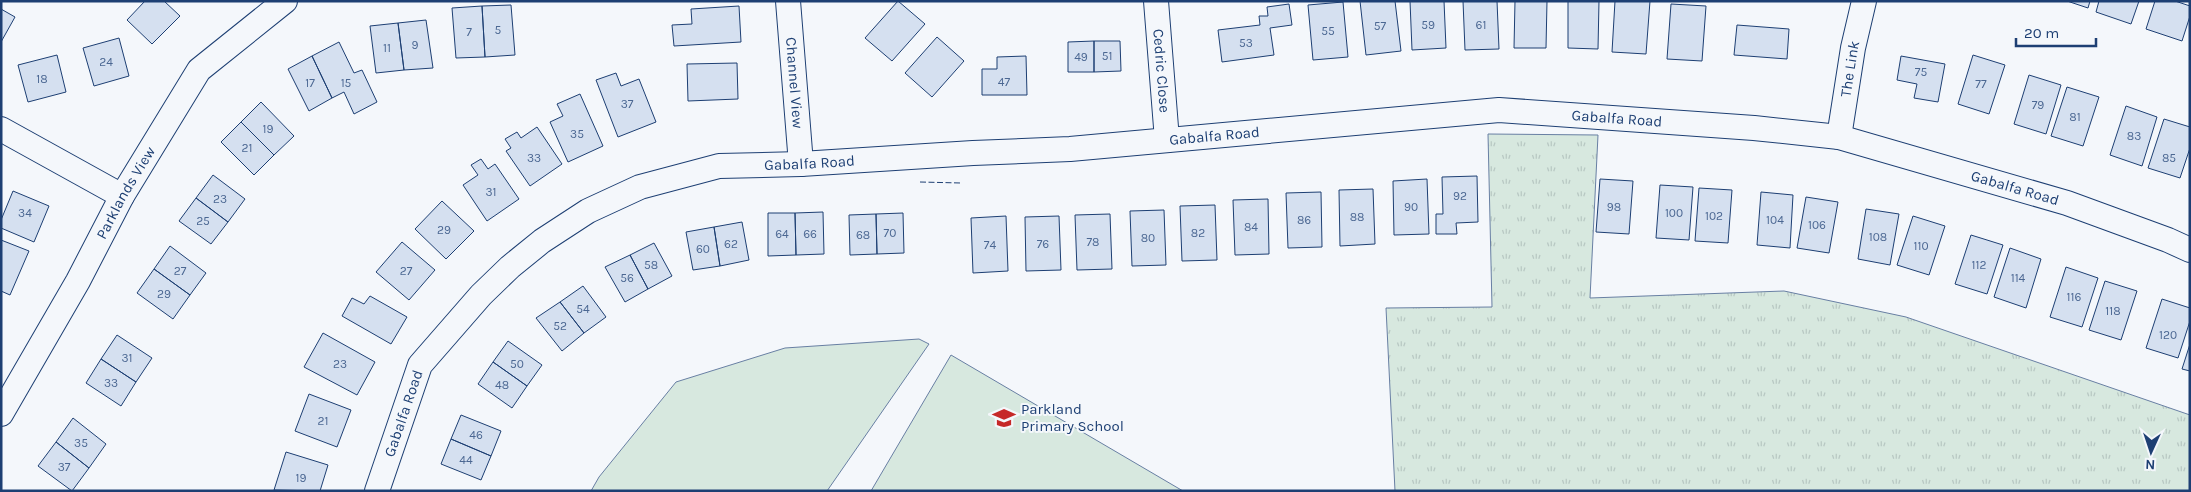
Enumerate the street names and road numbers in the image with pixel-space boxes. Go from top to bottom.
street label: Cedric Close [1149,28,1174,113]
street label: Channel View [782,36,807,129]
street label: The Link [1836,39,1863,98]
street label: Gabalfa Road [1571,106,1663,131]
street label: Gabalfa Road [1168,123,1261,149]
street label: Parklands View [92,143,159,242]
street label: Gabalfa Road [764,152,855,174]
street label: Gabalfa Road [1969,167,2061,209]
street label: Gabalfa Road [380,368,427,459]

